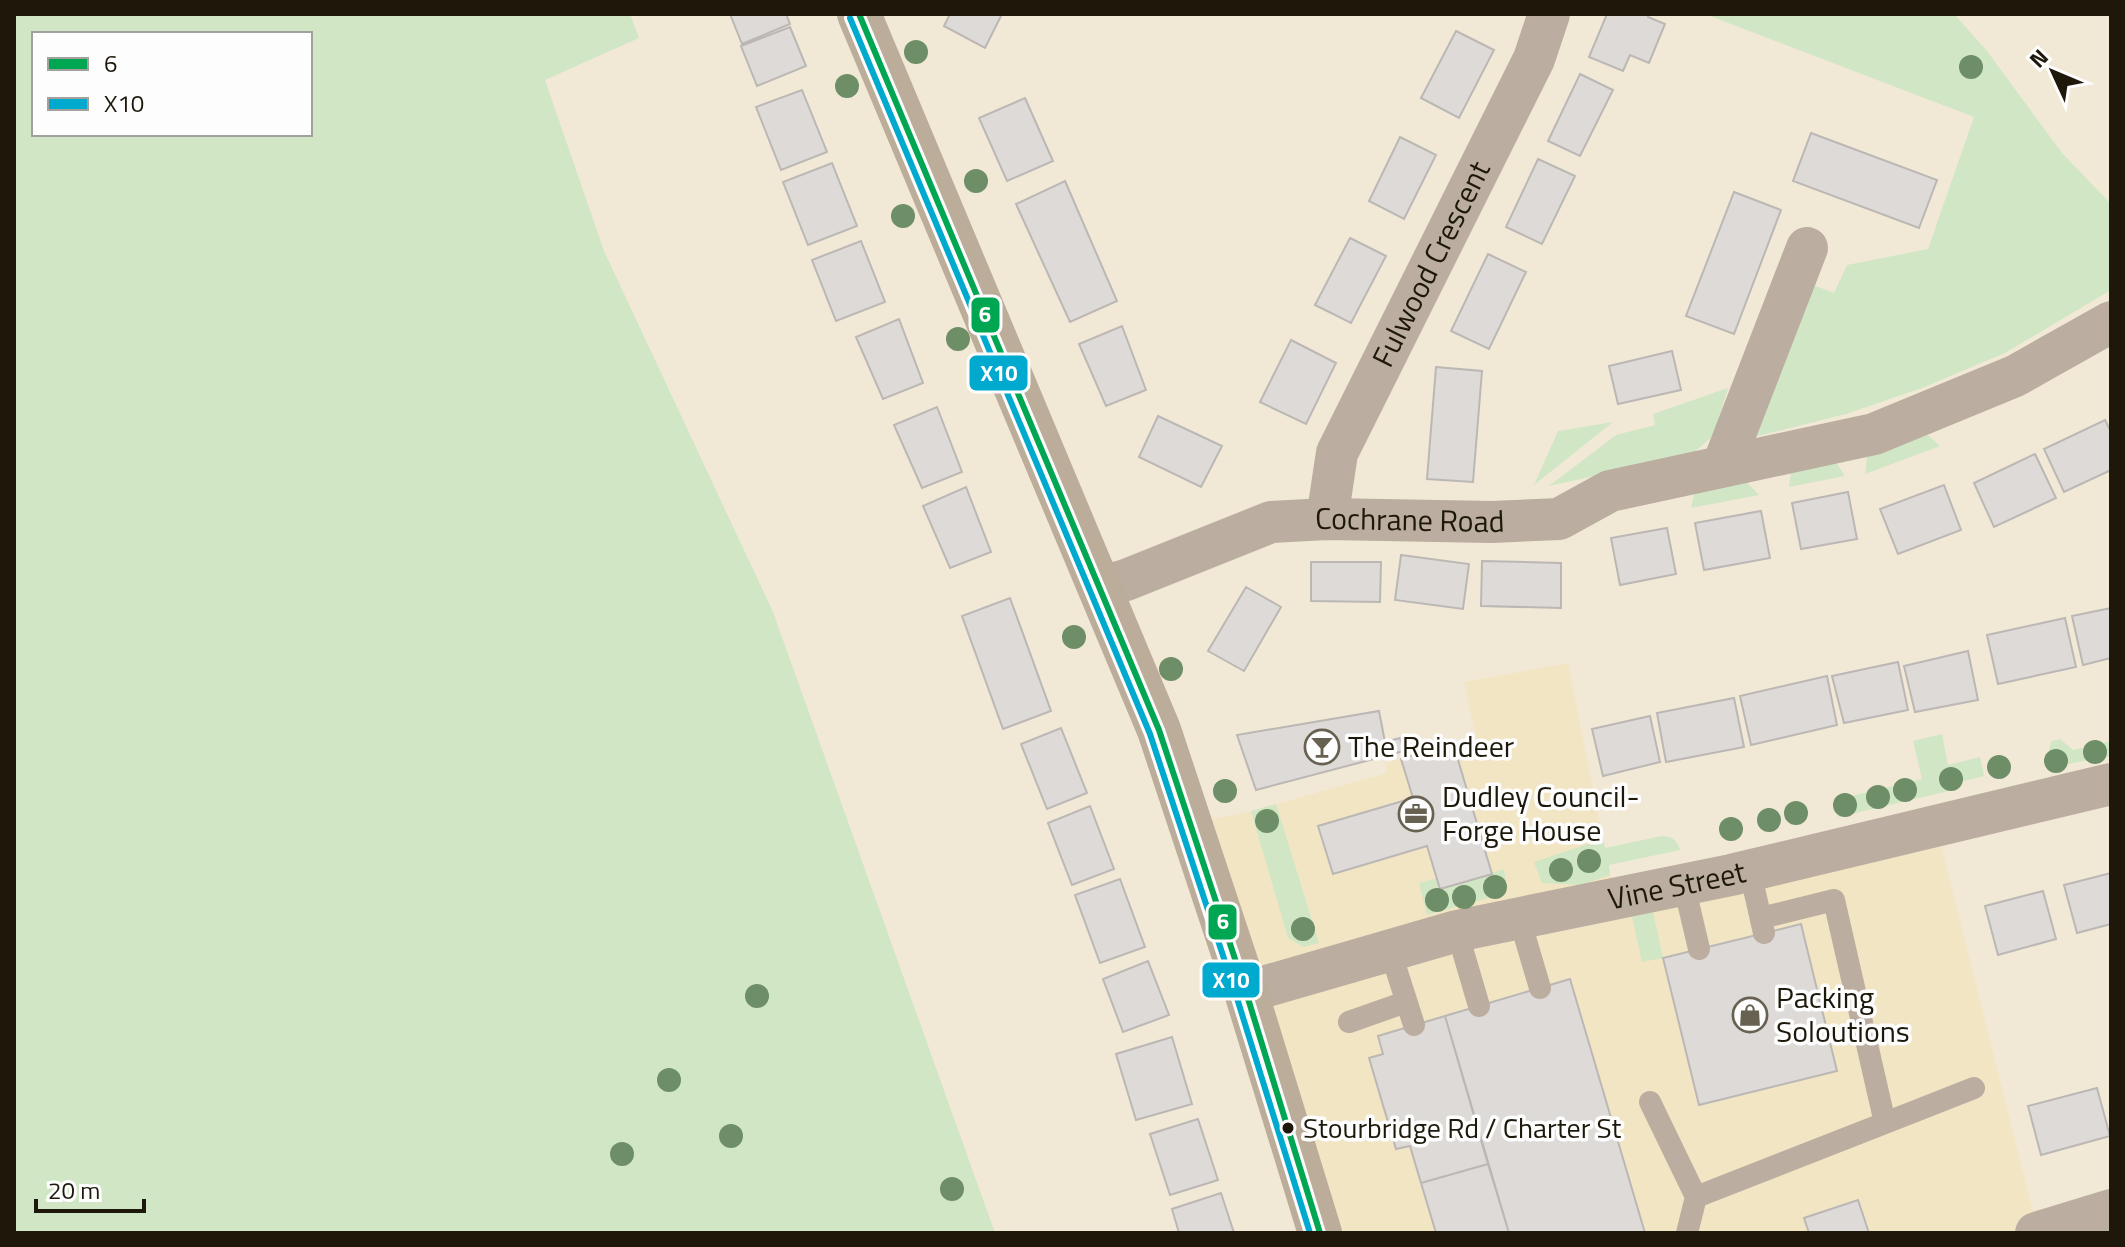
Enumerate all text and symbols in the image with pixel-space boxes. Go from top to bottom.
legend [32,32,312,136]
north arrow [2013,32,2093,112]
text: N [2021,41,2056,75]
text: 6 [104,45,117,81]
text: X10 [104,85,144,121]
street label: Fulwood Crescent [1360,152,1502,375]
line badge: 6 [970,296,1001,334]
text: 6 [979,297,991,331]
line badge: X10 [968,354,1029,392]
text: X10 [980,356,1018,390]
street label: Cochrane Road [1314,495,1505,544]
place label: The Reindeer [1348,723,1514,769]
bar icon: The Reindeer [1303,728,1341,766]
place label: Dudley Council- Forge House [1442,773,1640,853]
office icon: Dudley Council- Forge House [1397,795,1435,833]
street label: Vine Street [1604,848,1751,922]
line badge: 6 [1207,903,1238,941]
text: 6 [1217,904,1229,938]
line badge: X10 [1201,961,1261,999]
text: X10 [1212,963,1250,997]
place label: Packing Soloutions [1776,974,1910,1054]
shop icon: Packing Soloutions [1731,996,1769,1034]
place label: Stourbridge Rd / Charter St [1303,1106,1622,1149]
marker: Stourbridge Rd / Charter St [1280,1120,1296,1136]
scale bar [36,1163,144,1213]
text: 20 m [48,1172,100,1208]

